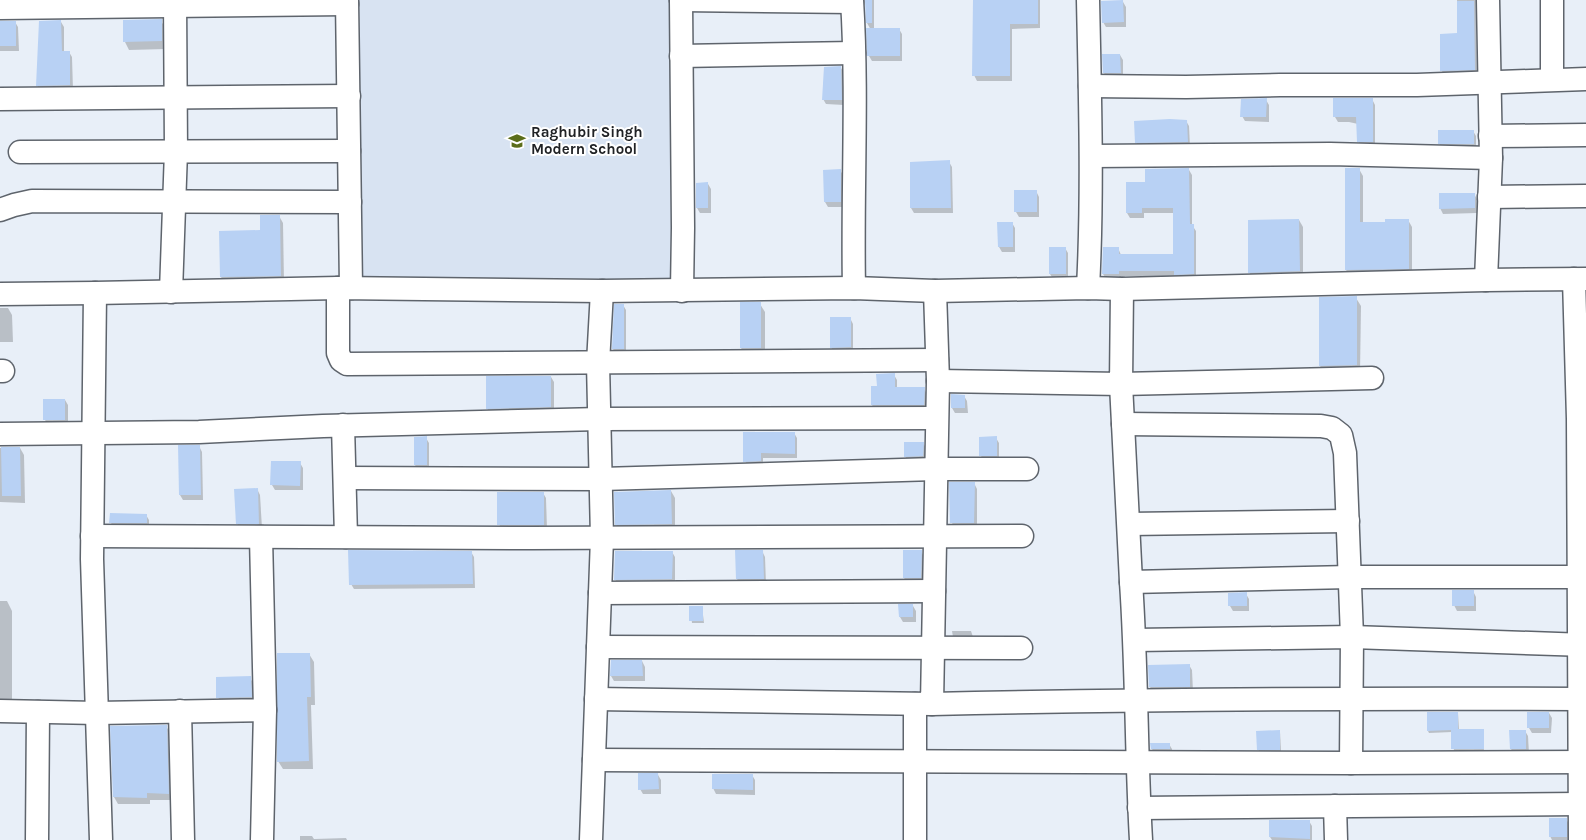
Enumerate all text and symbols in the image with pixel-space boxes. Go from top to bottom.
place label: Raghubir Singh Modern School [531,123,643,158]
school or university icon: Raghubir Singh Modern School [507,131,527,151]

